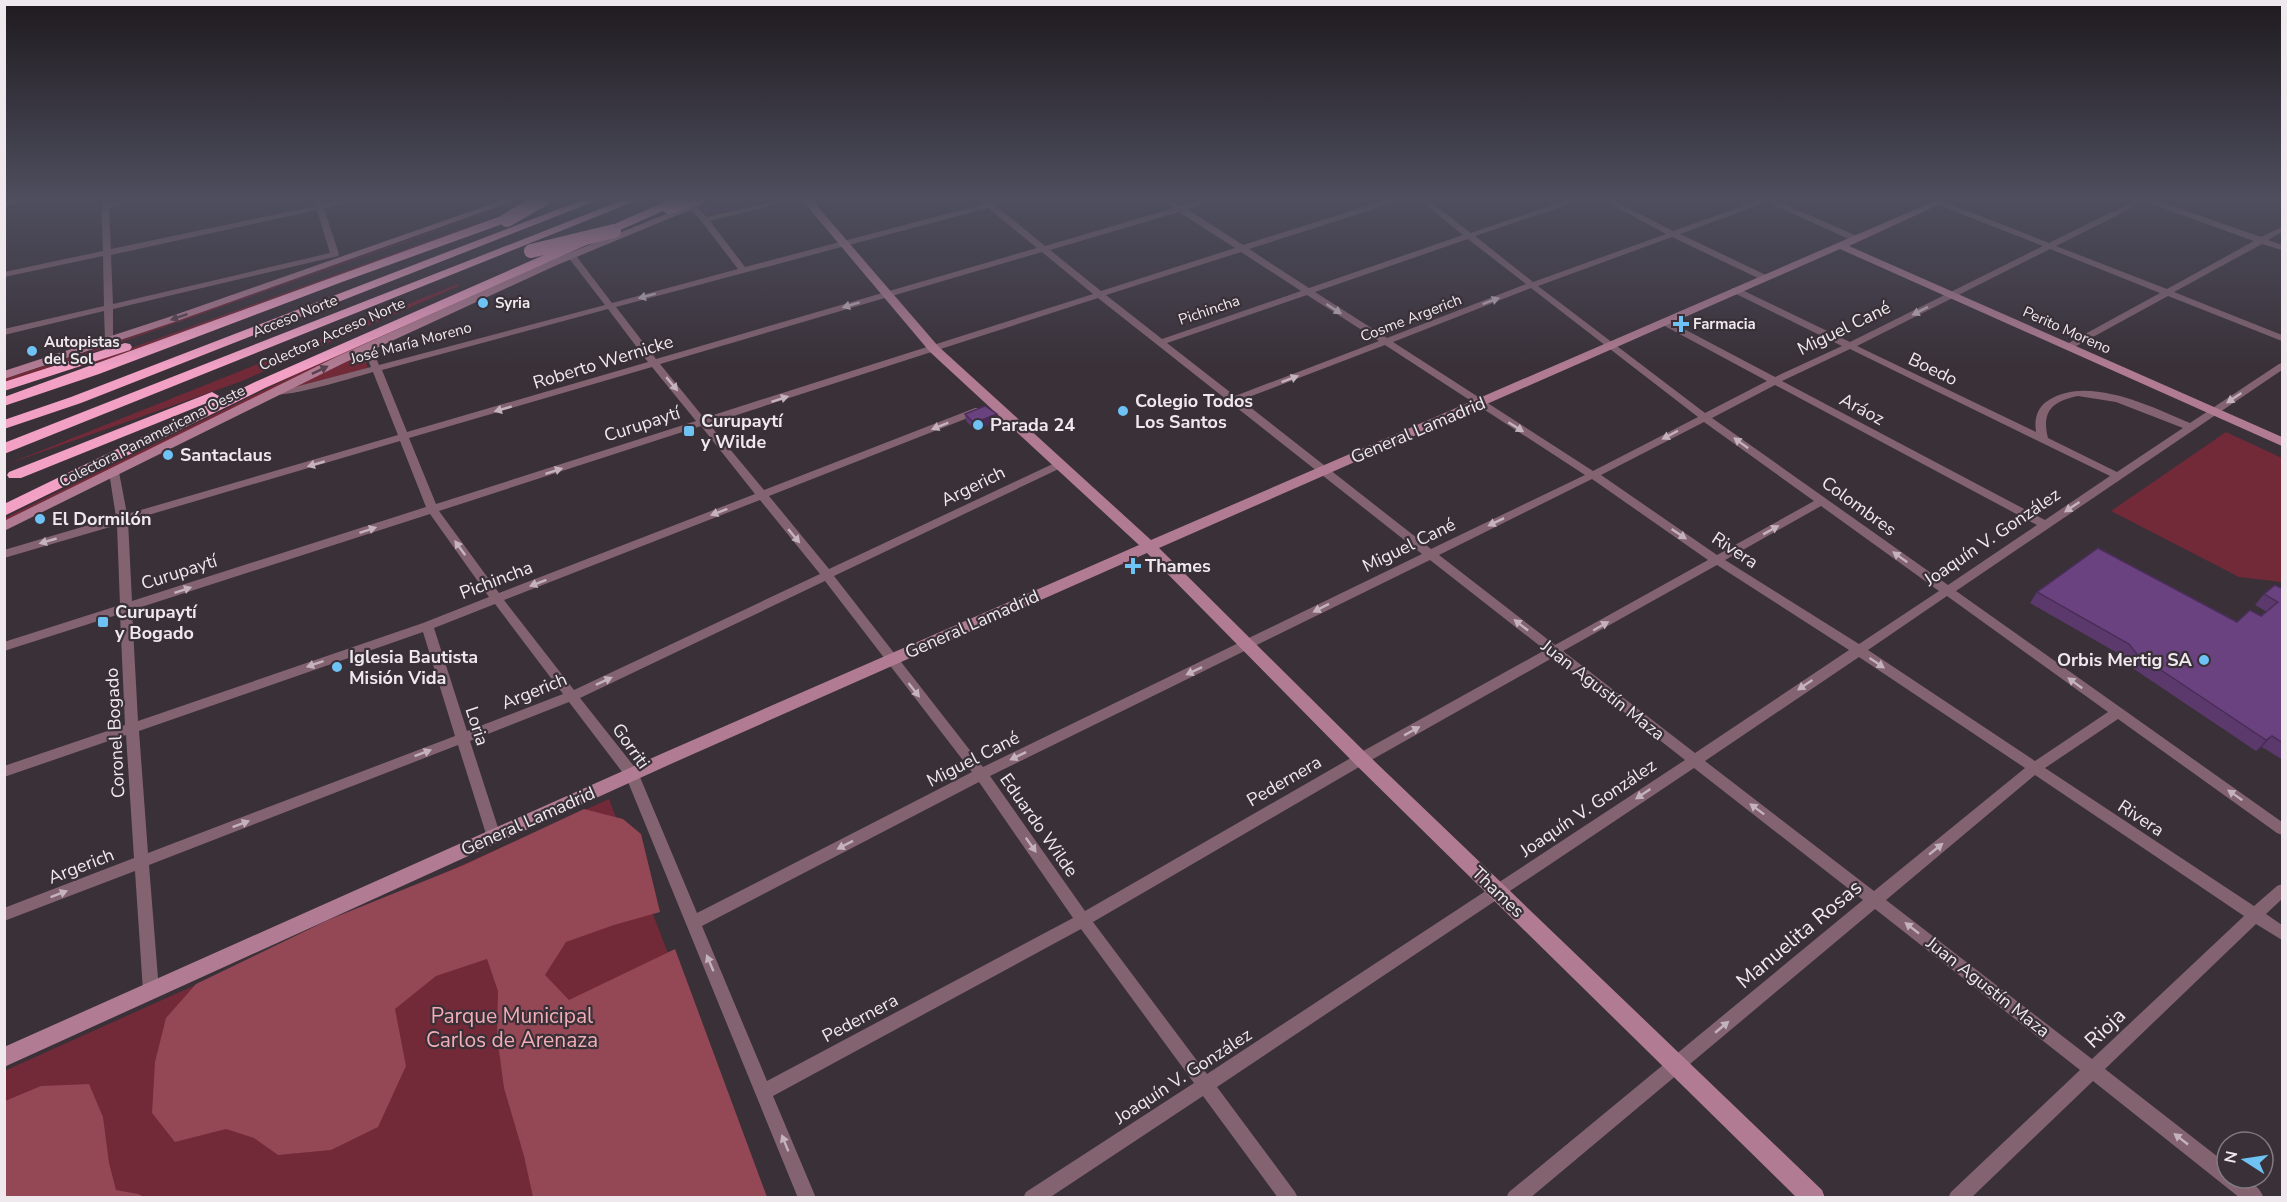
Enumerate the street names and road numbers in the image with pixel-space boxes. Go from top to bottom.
street label: Cosme Argerich [1357,289,1465,347]
street label: Acceso Norte [249,290,341,342]
street label: Pichincha [1176,290,1242,330]
street label: Colectora Acceso Norte [256,293,408,375]
street label: Miguel Cané [1793,295,1895,361]
street label: Perito Moreno [2020,302,2114,358]
street label: José María Moreno [347,317,474,369]
street label: Roberto Wernicke [530,329,676,395]
street label: Boedo [1904,347,1962,391]
street label: Colectora Panamericana Oeste [56,380,248,492]
street label: Aráoz [1836,387,1888,431]
street label: General Lamadrid [1347,391,1489,469]
street label: Curupaytí [601,400,684,448]
street label: Argerich [937,460,1009,512]
street label: Colombres [1817,471,1901,541]
street label: Joaquín V. González [1918,482,2065,592]
street label: Miguel Cané [1358,512,1460,578]
street label: Rivera [1707,526,1763,574]
street label: Curupaytí [138,548,221,596]
street label: Pichincha [456,555,536,605]
street label: General Lamadrid [901,584,1043,664]
street label: Juan Agustín Maza [1535,634,1670,746]
street label: Coronel Bogado [100,667,130,799]
street label: Argerich [498,667,570,715]
street label: Loria [459,703,495,749]
street label: Gorriti [607,718,655,774]
street label: Miguel Cané [923,725,1023,793]
street label: Pedernera [1242,750,1326,812]
street label: Joaquín V. González [1514,753,1661,863]
street label: Eduardo Wilde [994,768,1084,882]
street label: General Lamadrid [457,781,599,861]
street label: Rivera [2113,794,2169,842]
street label: Argerich [45,842,117,890]
street label: Thames [1467,861,1529,923]
street label: Manuelita Rosas [1730,873,1868,995]
street label: Juan Agustín Maza [1920,931,2055,1043]
street label: Pedernera [818,988,902,1048]
street label: Rioja [2078,1002,2132,1054]
street label: Joaquín V. González [1109,1023,1256,1130]

